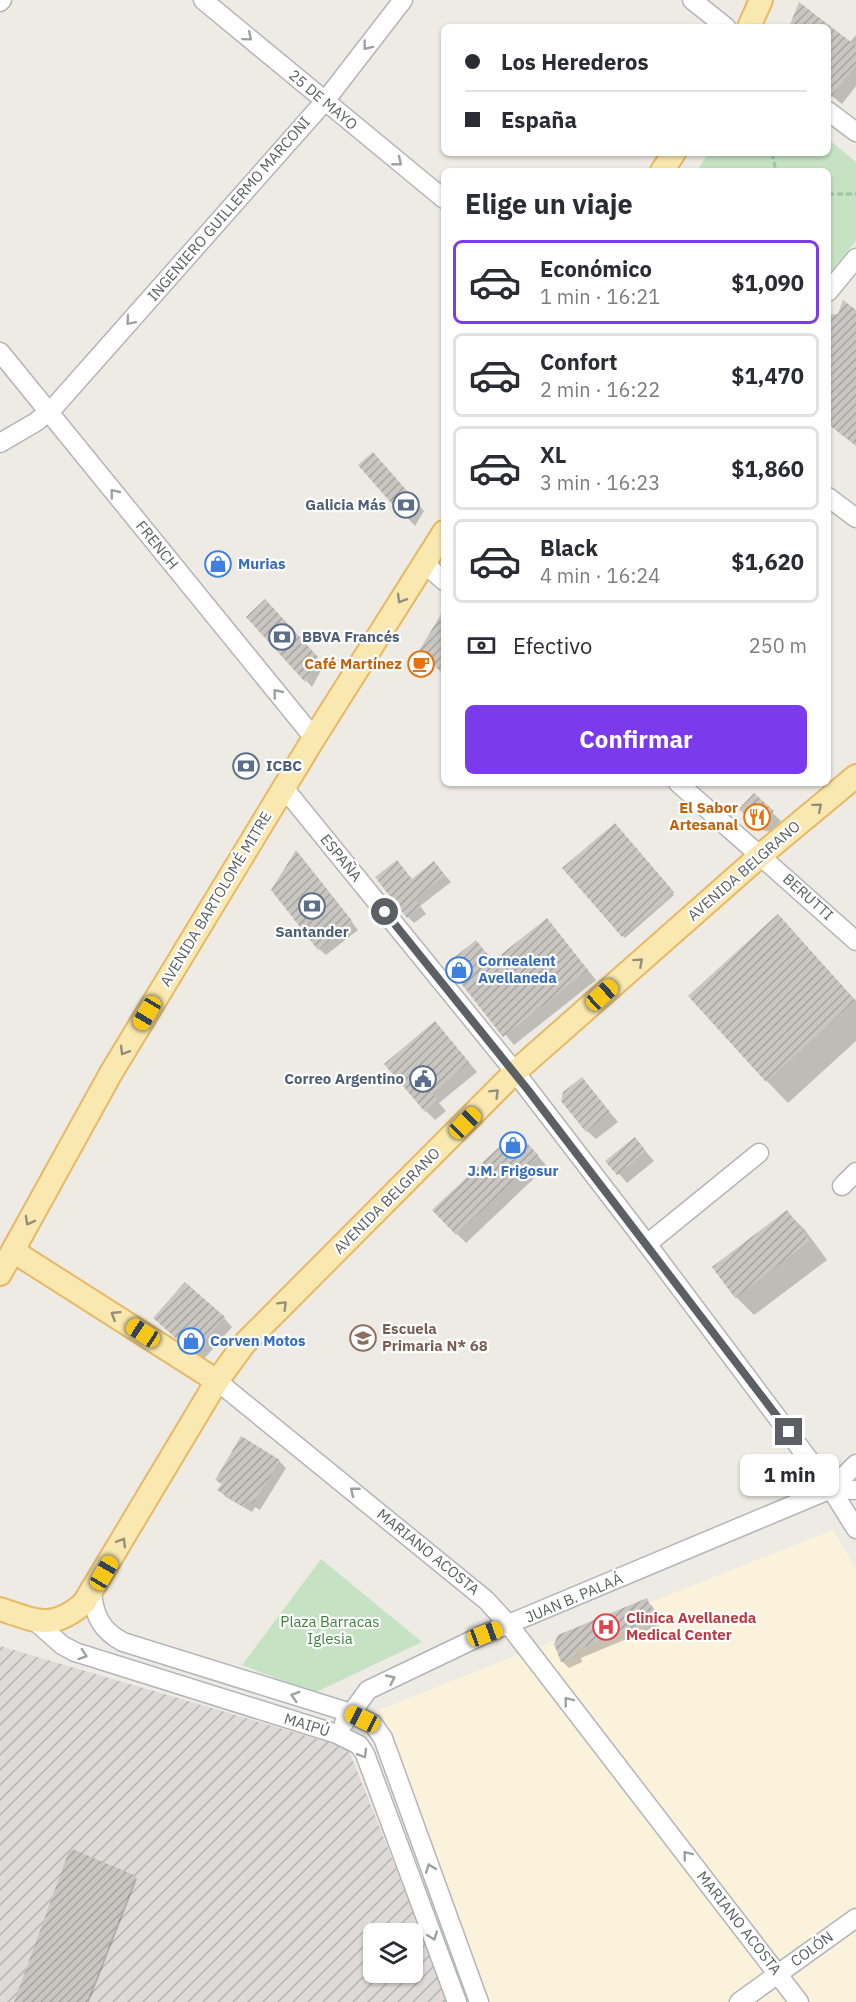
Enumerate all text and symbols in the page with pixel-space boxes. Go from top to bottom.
one-way arrow [241,30,252,41]
one-way arrow [363,40,374,51]
text: Los Herederos [501,47,649,76]
street label: 25 DE MAYO [285,65,362,134]
text: España [501,105,577,134]
street label: INGENIERO GUILLERMO MARCONI [143,112,314,305]
one-way arrow [391,155,402,166]
text: Elige un viaje [465,186,633,221]
text: Económico [540,254,652,283]
icon: car [468,255,522,309]
text: $1,090 [731,268,804,297]
text: 1 min · 16:21 [540,283,660,310]
one-way arrow [126,314,137,325]
text: Confort [540,347,618,376]
icon: car [468,348,522,402]
text: $1,470 [731,361,804,390]
text: 2 min · 16:22 [540,376,660,403]
text: XL [540,440,566,469]
icon: car [468,441,522,495]
text: $1,860 [731,454,804,483]
text: 3 min · 16:23 [540,469,660,496]
one-way arrow [111,489,122,500]
bank icon: Galicia Más [391,490,421,520]
place label: Galicia Más [305,495,386,514]
street label: FRENCH [132,516,183,573]
text: Black [540,533,598,562]
icon: car [468,534,522,588]
text: $1,620 [731,547,804,576]
shop icon: Murias [203,549,233,579]
place label: Murias [238,554,286,573]
text: 4 min · 16:24 [540,562,660,589]
one-way arrow [397,593,409,603]
bank icon: BBVA Francés [267,622,297,652]
place label: BBVA Francés [302,627,400,646]
icon: cash [465,629,498,662]
text: Efectivo [513,631,592,660]
text: 250 m [749,632,807,659]
cafe icon: Café Martínez [406,649,436,679]
place label: Café Martínez [304,654,402,673]
one-way arrow [274,689,285,700]
button: Confirmar [465,705,807,774]
bank icon: ICBC [231,751,261,781]
place label: ICBC [266,756,302,775]
place label: El Sabor Artesanal [669,798,738,834]
restaurant icon: El Sabor Artesanal [742,802,772,832]
one-way arrow [811,803,822,814]
street label: AVENIDA BARTOLOMÉ MITRE [156,808,275,990]
street label: AVENIDA BELGRANO [683,817,804,925]
street label: ESPAÑA [316,830,367,886]
street label: BERUTTI [779,869,838,924]
bank icon: Santander [297,891,327,921]
route start [371,898,398,925]
place label: Santander [275,922,349,941]
place label: Cornealent Avellaneda [478,951,557,987]
shop icon: Cornealent Avellaneda [444,955,474,985]
one-way arrow [633,958,643,969]
car [583,976,621,1014]
car [130,993,164,1033]
one-way arrow [120,1045,131,1055]
public building icon: Correo Argentino [408,1064,438,1094]
place label: Correo Argentino [284,1069,404,1088]
one-way arrow [487,1089,498,1100]
car [446,1104,484,1142]
shop icon: J.M. Frigosur [498,1130,528,1160]
street label: AVENIDA BELGRANO [329,1143,444,1258]
place label: J.M. Frigosur [467,1161,559,1180]
one-way arrow [25,1215,36,1226]
one-way arrow [276,1302,287,1312]
one-way arrow [110,1312,121,1323]
car [123,1316,163,1350]
place label: Escuela Primaria N* 68 [382,1319,488,1355]
school or university icon: Escuela Primaria N* 68 [348,1323,378,1353]
shop icon: Corven Motos [176,1326,206,1356]
place label: Corven Motos [210,1331,306,1350]
route end [775,1418,802,1445]
callout: 1 min [740,1453,838,1495]
text: 1 min [763,1461,816,1488]
one-way arrow [350,1488,361,1499]
street label: MARIANO ACOSTA [373,1504,484,1599]
one-way arrow [114,1538,126,1548]
car [87,1553,121,1593]
street label: JUAN B. PALAÁ [522,1568,626,1627]
place label: Clinica Avellaneda Medical Center [626,1608,757,1644]
park label: Plaza Barracas Iglesia [280,1612,380,1648]
hospital icon: Clinica Avellaneda Medical Center [591,1612,621,1642]
car [465,1619,505,1649]
one-way arrow [77,1648,88,1660]
one-way arrow [384,1675,395,1687]
one-way arrow [290,1691,301,1703]
one-way arrow [564,1697,575,1708]
car [342,1703,382,1735]
street label: MAIPÚ [282,1709,332,1740]
one-way arrow [356,1748,368,1758]
one-way arrow [684,1851,695,1862]
one-way arrow [425,1863,438,1874]
street label: MARIANO ACOSTA [693,1867,786,1979]
map controls [363,1923,423,1983]
button: layers [363,1923,423,1983]
street label: COLÓN [787,1927,837,1970]
one-way arrow [425,1930,438,1940]

